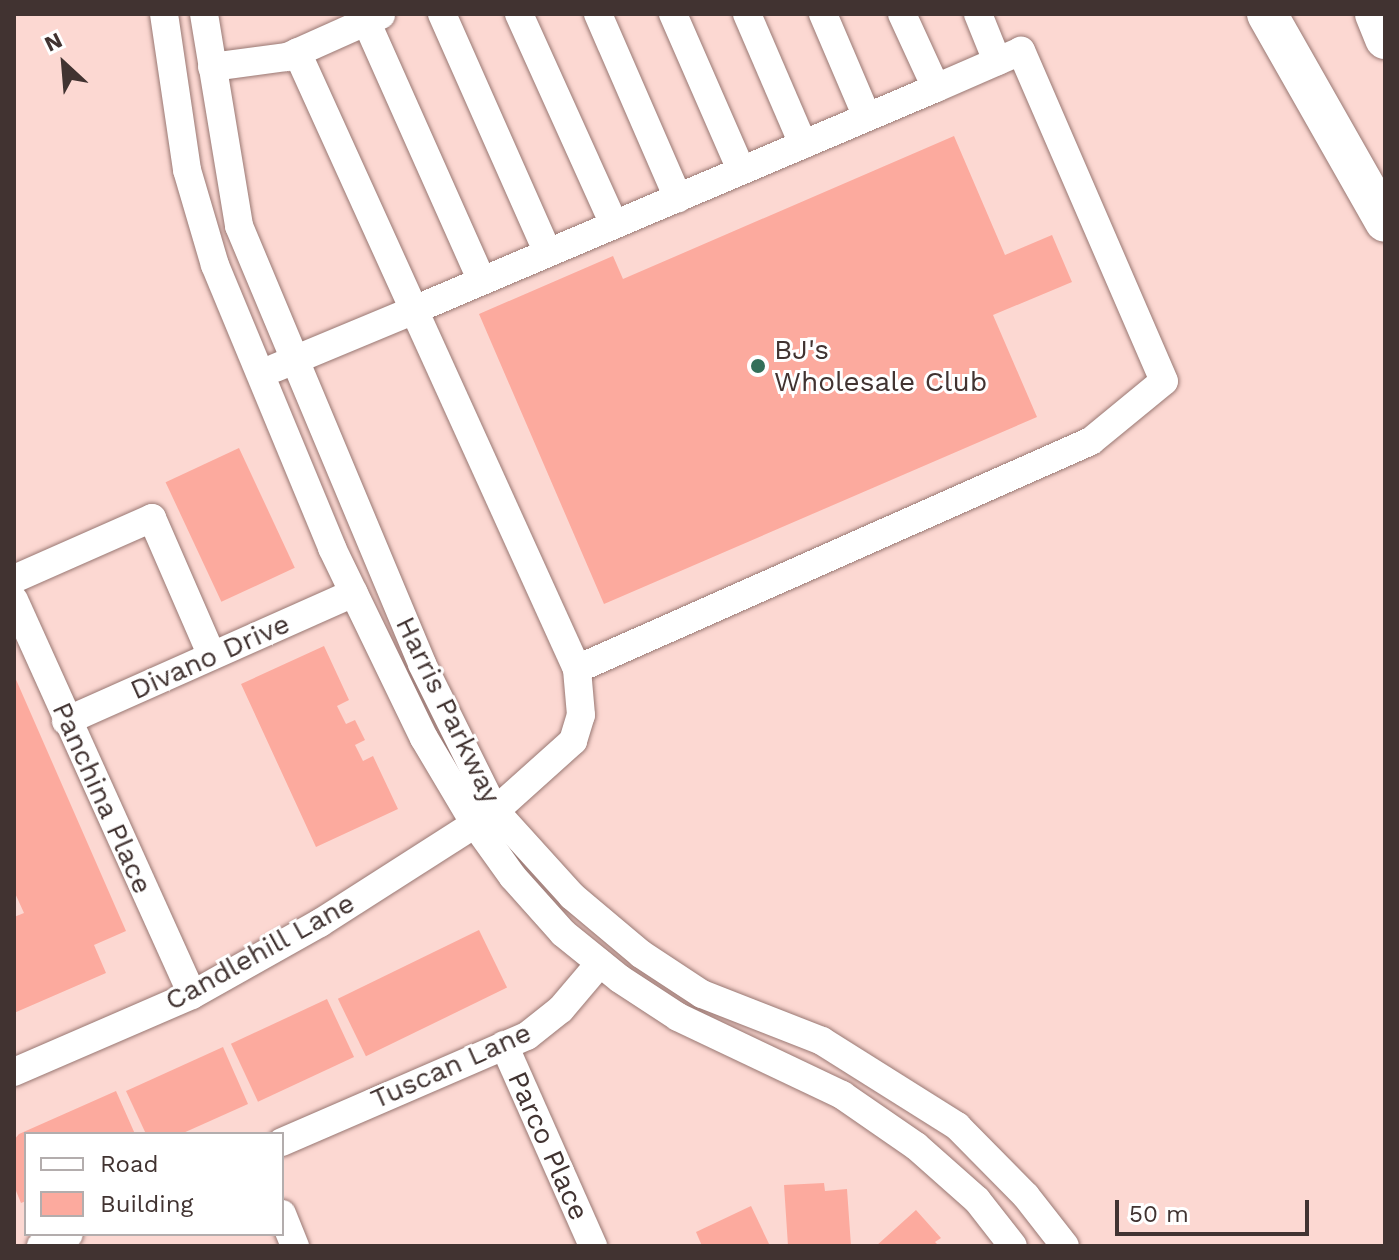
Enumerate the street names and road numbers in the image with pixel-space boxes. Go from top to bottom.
street label: Divano Drive [125,607,295,707]
street label: Harris Parkway [388,611,508,809]
street label: Panchina Place [45,697,159,899]
street label: Candlehill Lane [159,886,361,1018]
street label: Tuscan Lane [366,1016,536,1116]
street label: Parco Place [500,1066,596,1226]

